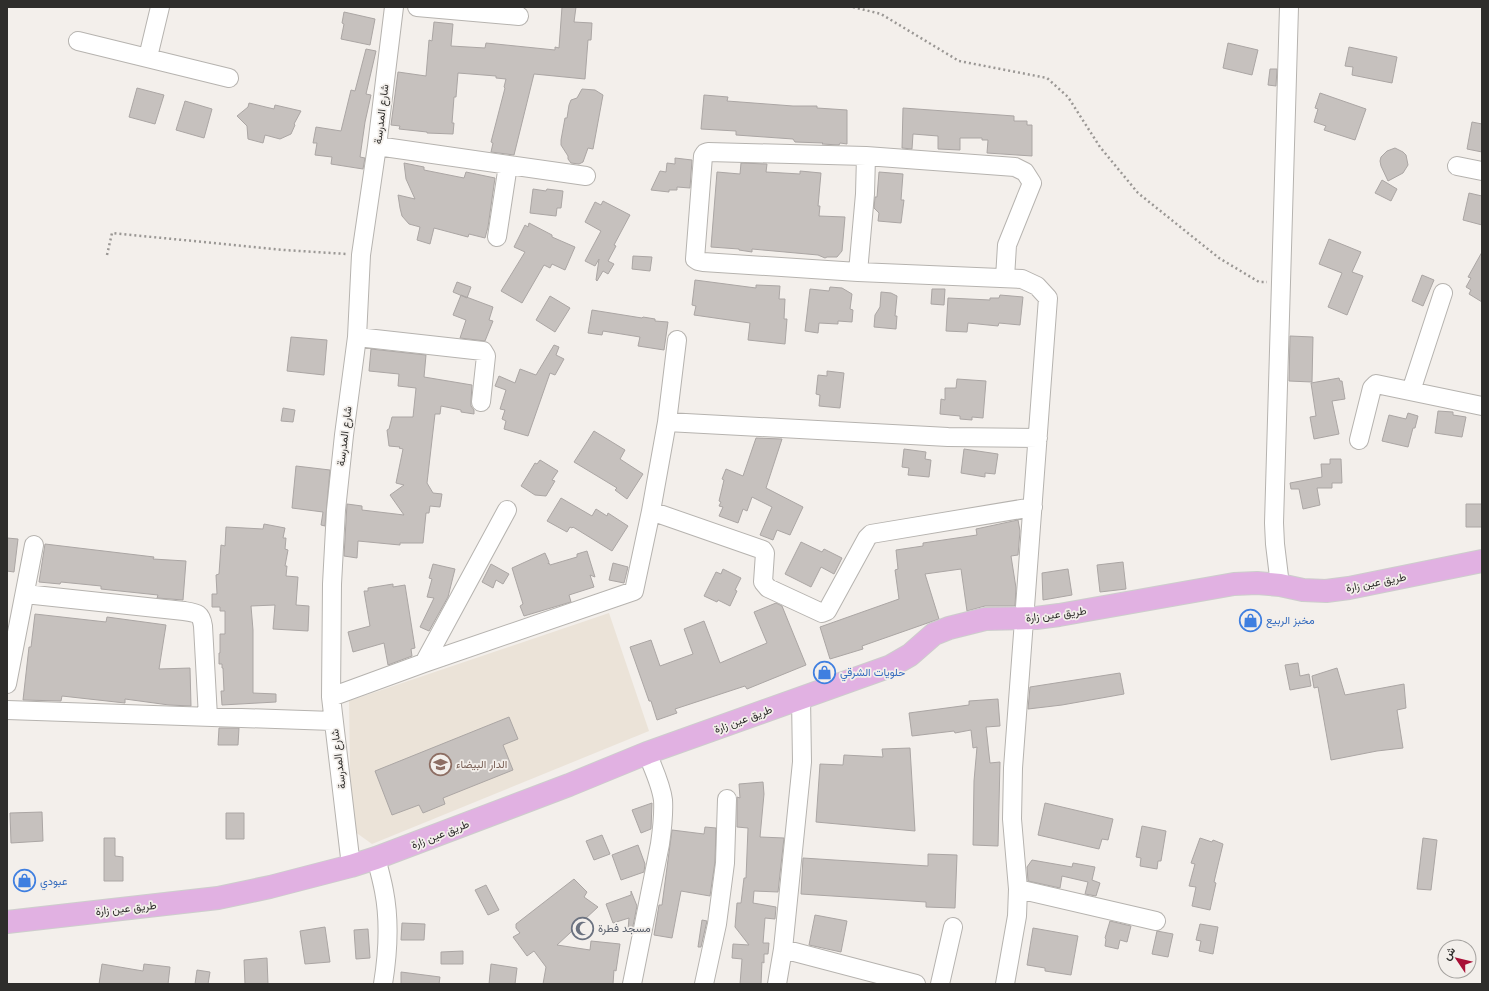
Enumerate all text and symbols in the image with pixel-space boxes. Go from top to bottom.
street label: شارع المدرسة [370,83,393,145]
street label: شارع المدرسة [333,405,356,467]
street label: طريق عين زارة [1345,569,1407,595]
street label: طريق عين زارة [1025,603,1087,625]
shop icon: مخبز الربيع [1237,607,1263,633]
place label: مخبز الربيع [1266,613,1315,628]
shop icon: حلويات الشرقي [812,659,838,685]
place label: حلويات الشرقي [840,665,905,682]
street label: طريق عين زارة [712,702,774,736]
street label: شارع المدرسة [327,728,350,790]
school or university icon: الدار البيضاء [428,751,454,777]
place label: الدار البيضاء [456,757,507,771]
street label: طريق عين زارة [409,817,471,851]
shop icon: عبودي [12,868,38,894]
place label: عبودي [40,874,68,891]
street label: طريق عين زارة [95,898,157,918]
mosque icon: مسجد فطرة [570,915,596,941]
place label: مسجد فطرة [598,921,651,935]
north arrow [1437,939,1477,979]
text: ش [1439,944,1458,963]

